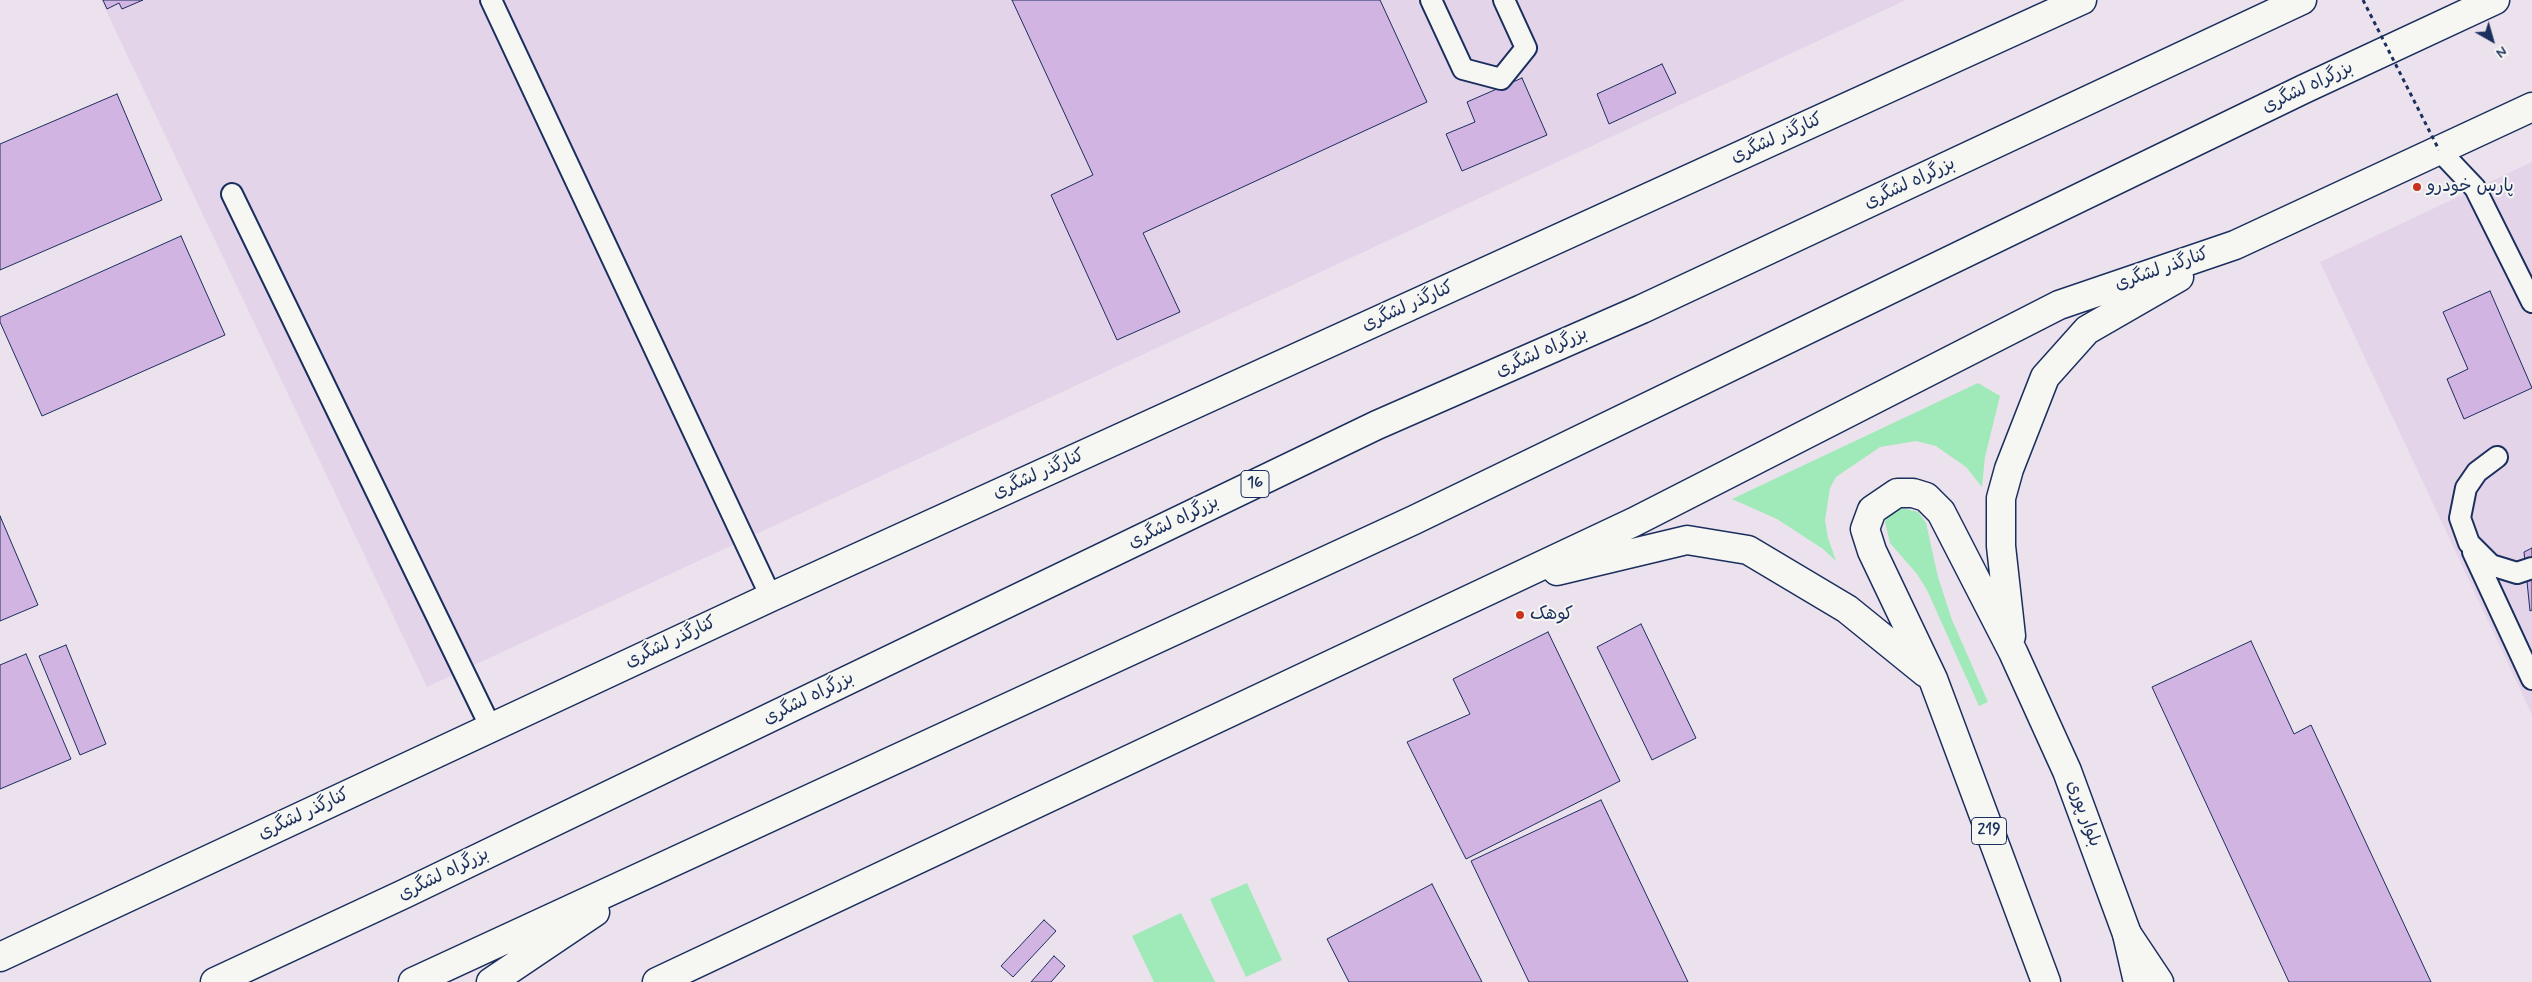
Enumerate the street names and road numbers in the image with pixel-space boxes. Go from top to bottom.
street label: بزرگراه لشگری [2259,57,2357,119]
street label: کنارگذر لشگری [1728,109,1826,169]
street label: بزرگراه لشگری [1861,153,1959,215]
street label: کنارگذر لشگری [2112,244,2212,296]
street label: کنارگذر لشگری [1359,277,1457,337]
street label: بزرگراه لشگری [1493,323,1591,383]
street label: کنارگذر لشگری [990,445,1088,505]
road number: 16 [1241,470,1269,498]
street label: بزرگراه لشگری [1125,492,1223,554]
street label: کنارگذر لشگری [622,613,720,673]
street label: بزرگراه لشگری [760,668,858,730]
street label: بلوار پوری [2061,778,2105,850]
street label: کنارگذر لشگری [255,785,353,845]
road number: 219 [1972,818,2006,844]
street label: بزرگراه لشگری [395,844,493,906]

